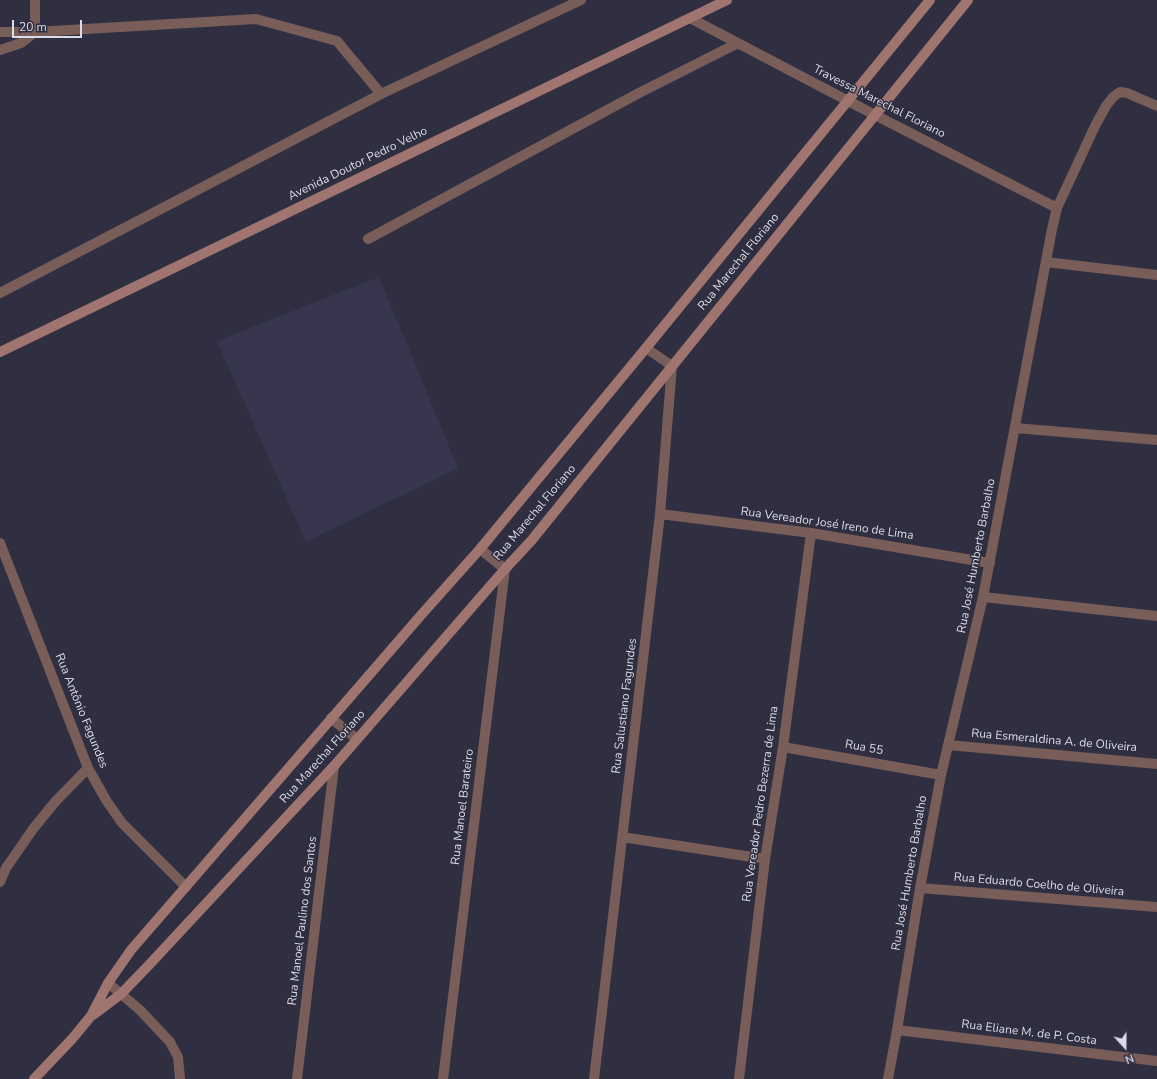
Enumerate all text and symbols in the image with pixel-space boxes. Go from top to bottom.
scale bar [14,12,84,38]
text: 20 m [19,19,47,35]
street label: Travessa Marechal Floriano [810,62,948,142]
street label: Avenida Doutor Pedro Velho [286,124,430,204]
street label: Rua Marechal Floriano [695,211,783,313]
street label: Rua Marechal Floriano [491,462,579,564]
street label: Rua José Humberto Barbalho [955,477,999,635]
street label: Rua Vereador José Ireno de Lima [740,505,914,543]
street label: Rua Salustiano Fagundes [610,637,640,775]
street label: Rua Antônio Fagundes [51,652,111,770]
street label: Rua Vereador Pedro Bezerra de Lima [740,705,782,903]
street label: Rua Marechal Floriano [277,707,369,807]
street label: Rua Esmeraldina A. de Oliveira [971,727,1137,755]
street label: Rua 55 [844,738,884,758]
street label: Rua Manoel Barateiro [449,748,477,866]
street label: Rua José Humberto Barbalho [889,794,931,952]
street label: Rua Manoel Paulino dos Santos [285,836,321,1006]
street label: Rua Eduardo Coelho de Oliveira [953,870,1125,900]
street label: Rua Eliane M. de P. Costa [961,1018,1097,1048]
north arrow [1105,1027,1145,1067]
text: N [1123,1050,1136,1067]

